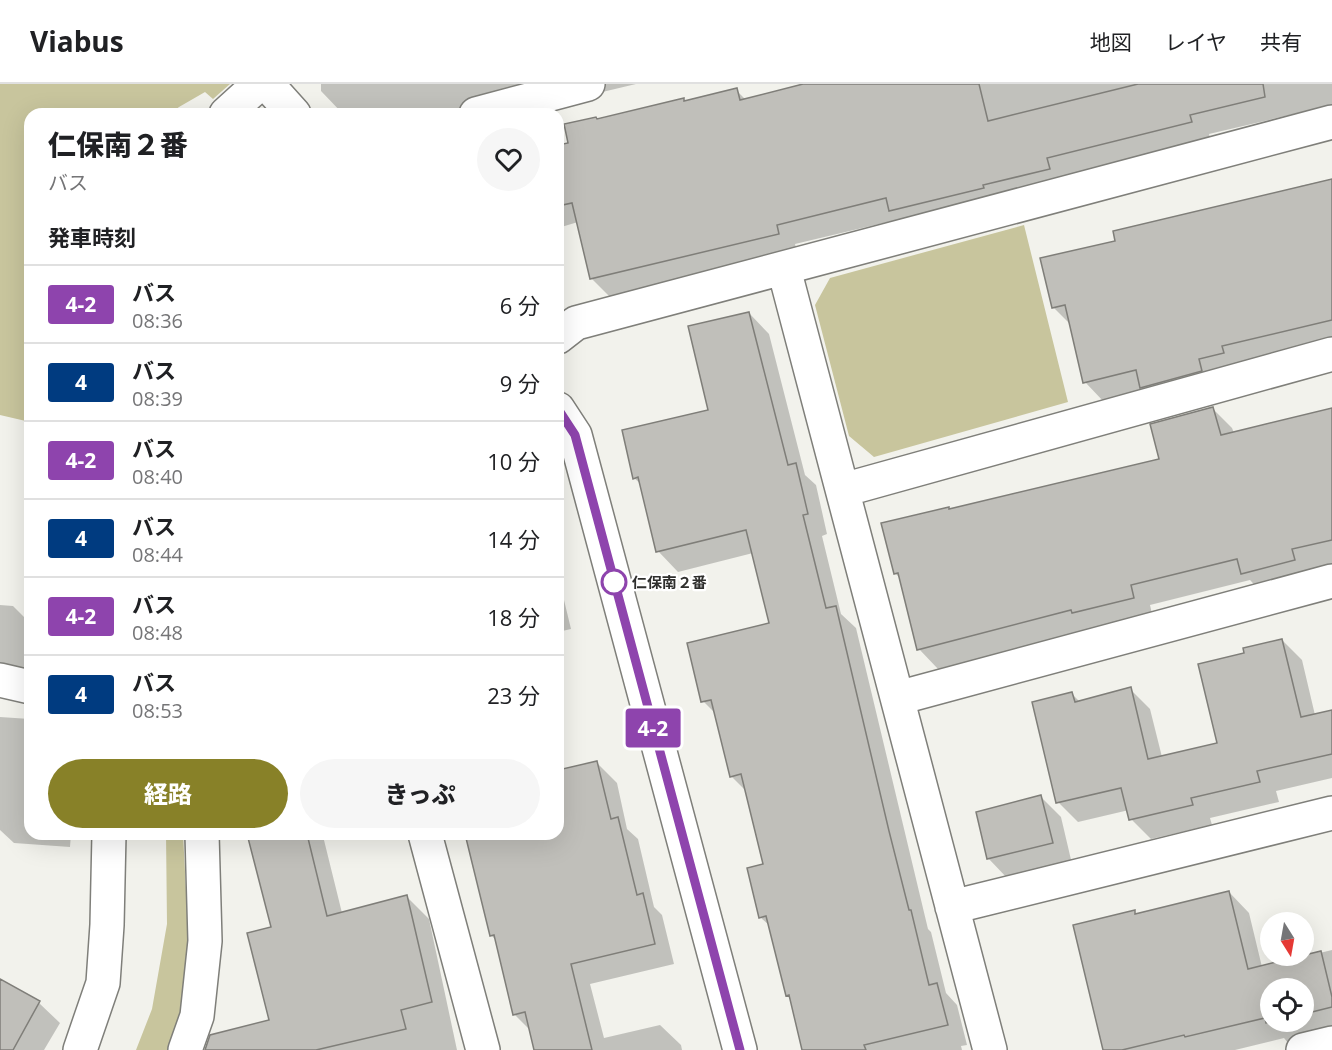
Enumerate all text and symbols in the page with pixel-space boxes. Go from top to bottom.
text: Viabus [30,22,124,60]
text: 地図 [1090,28,1132,56]
text: レイヤ [1165,28,1227,56]
text: 共有 [1260,28,1302,56]
text: 仁保南２番 [48,125,188,163]
button: heart [477,128,540,191]
text: バス [48,169,88,196]
text: 発車時刻 [48,222,136,252]
text: バス [132,277,176,307]
text: 4-2 [66,290,96,318]
text: 6 分 [500,290,540,320]
text: 08:36 [132,307,183,334]
text: バス [132,355,176,385]
text: 4 [75,368,87,396]
text: 9 分 [500,368,540,398]
text: 08:39 [132,385,183,412]
text: バス [132,433,176,463]
text: 4-2 [66,446,96,474]
text: 10 分 [487,446,540,476]
text: 08:40 [132,463,183,490]
text: バス [132,511,176,541]
text: 4 [75,524,87,552]
text: 14 分 [487,524,540,554]
text: 08:44 [132,541,183,568]
marker: 仁保南２番 [601,569,627,595]
place label: 仁保南２番 [632,572,707,592]
text: バス [132,589,176,619]
text: 4-2 [66,602,96,630]
text: 18 分 [487,602,540,632]
text: 08:48 [132,619,183,646]
text: バス [132,667,176,697]
text: 4 [75,680,87,708]
text: 23 分 [487,680,540,710]
text: 08:53 [132,697,183,724]
line badge: 4-2 [618,708,688,748]
text: 4-2 [638,714,668,742]
button: 経路 [48,759,288,828]
button: きっぷ [300,759,540,828]
north arrow [1260,912,1314,966]
map controls [1260,912,1314,1032]
button: locate [1260,978,1314,1032]

